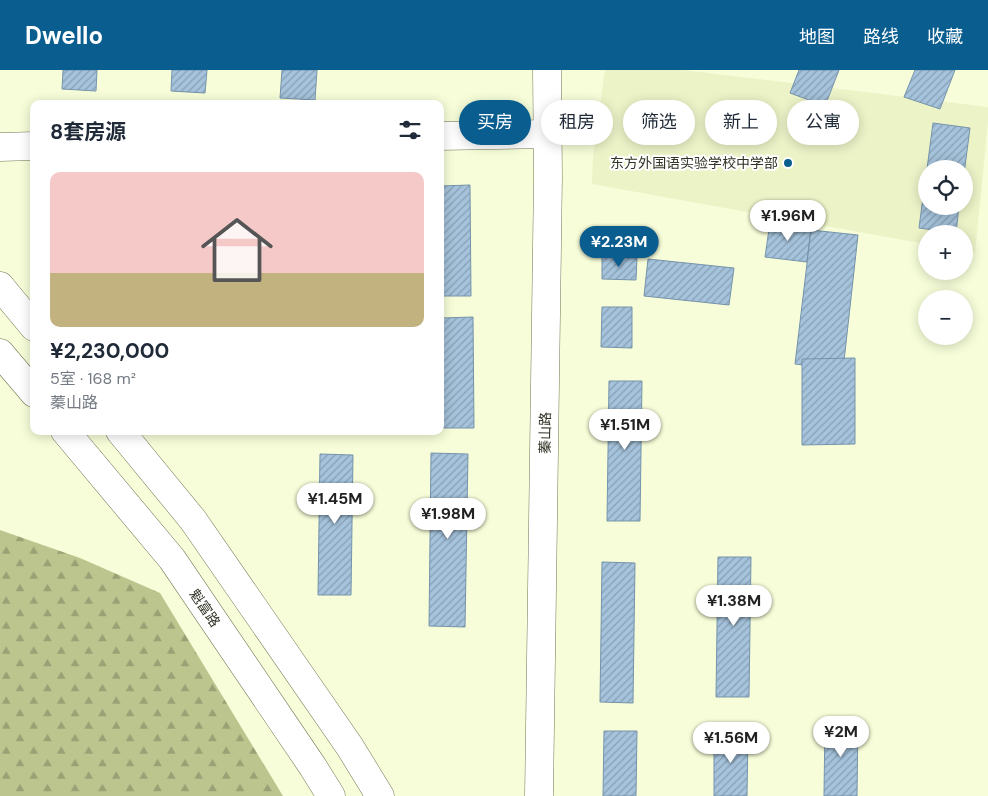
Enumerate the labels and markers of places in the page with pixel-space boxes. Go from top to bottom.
place label: 东方外国语实验学校中学部 [610,154,778,172]
marker: 东方外国语实验学校中学部 [782,157,794,169]
pin: ¥1.96M [747,200,829,242]
pin: ¥2.23M [578,226,660,268]
pin: ¥1.51M [584,408,666,451]
pin: ¥1.45M [294,482,376,525]
pin: ¥1.98M [407,498,489,540]
pin: ¥1.38M [693,584,775,627]
pin: ¥2M [817,716,865,758]
pin: ¥1.56M [690,722,772,764]

